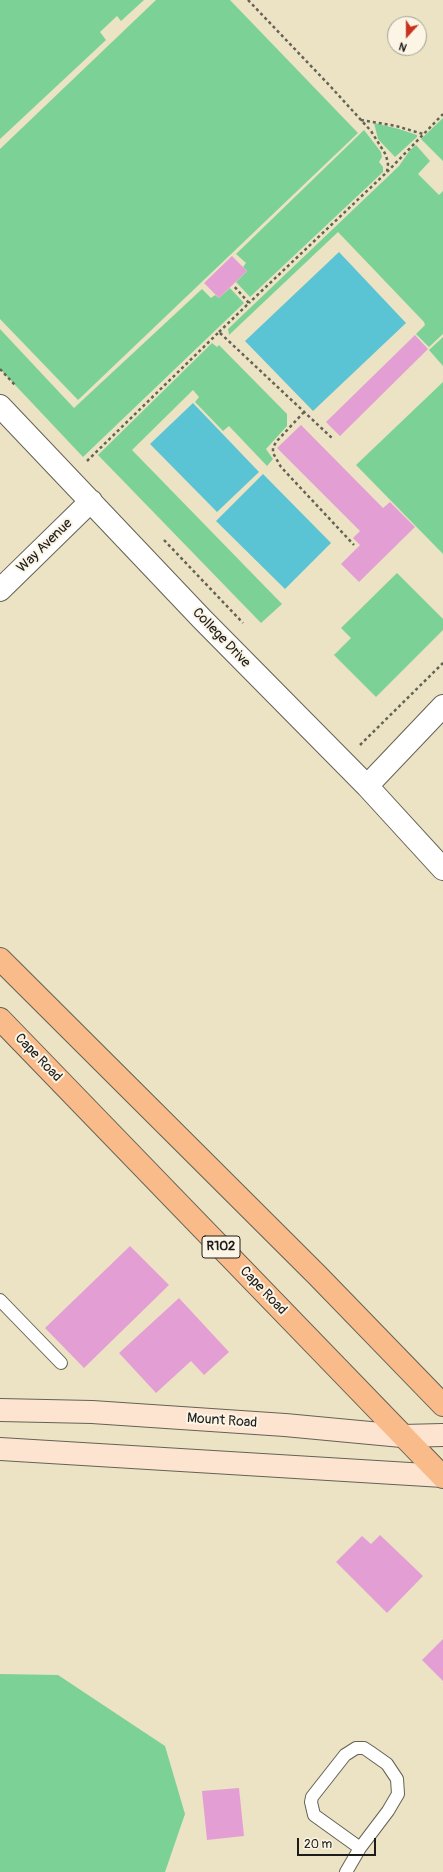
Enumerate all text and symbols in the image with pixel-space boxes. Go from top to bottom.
north arrow [387,16,427,56]
text: N [397,39,409,54]
street label: Way Avenue [14,515,76,577]
street label: College Drive [188,605,254,671]
street label: Cape Road [11,1030,65,1086]
road number: R102 [202,1236,240,1258]
street label: Cape Road [236,1263,290,1319]
street label: Mount Road [186,1410,258,1432]
scale bar [299,1830,378,1856]
text: 20 m [304,1837,332,1852]

